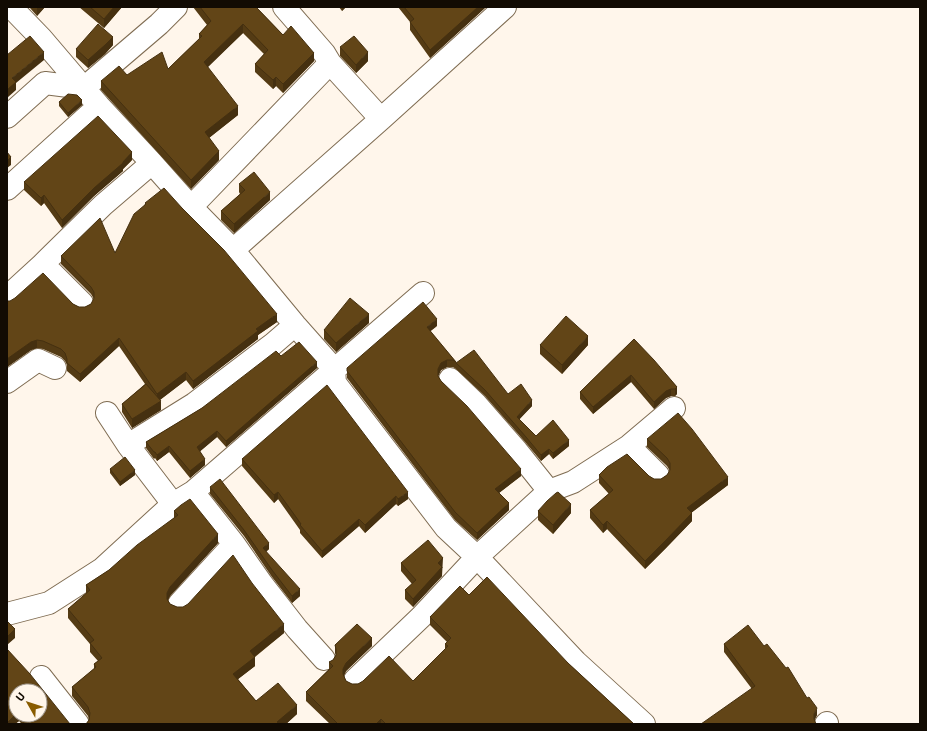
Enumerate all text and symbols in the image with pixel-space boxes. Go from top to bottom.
north arrow [8,683,48,723]
text: U [12,689,28,704]

